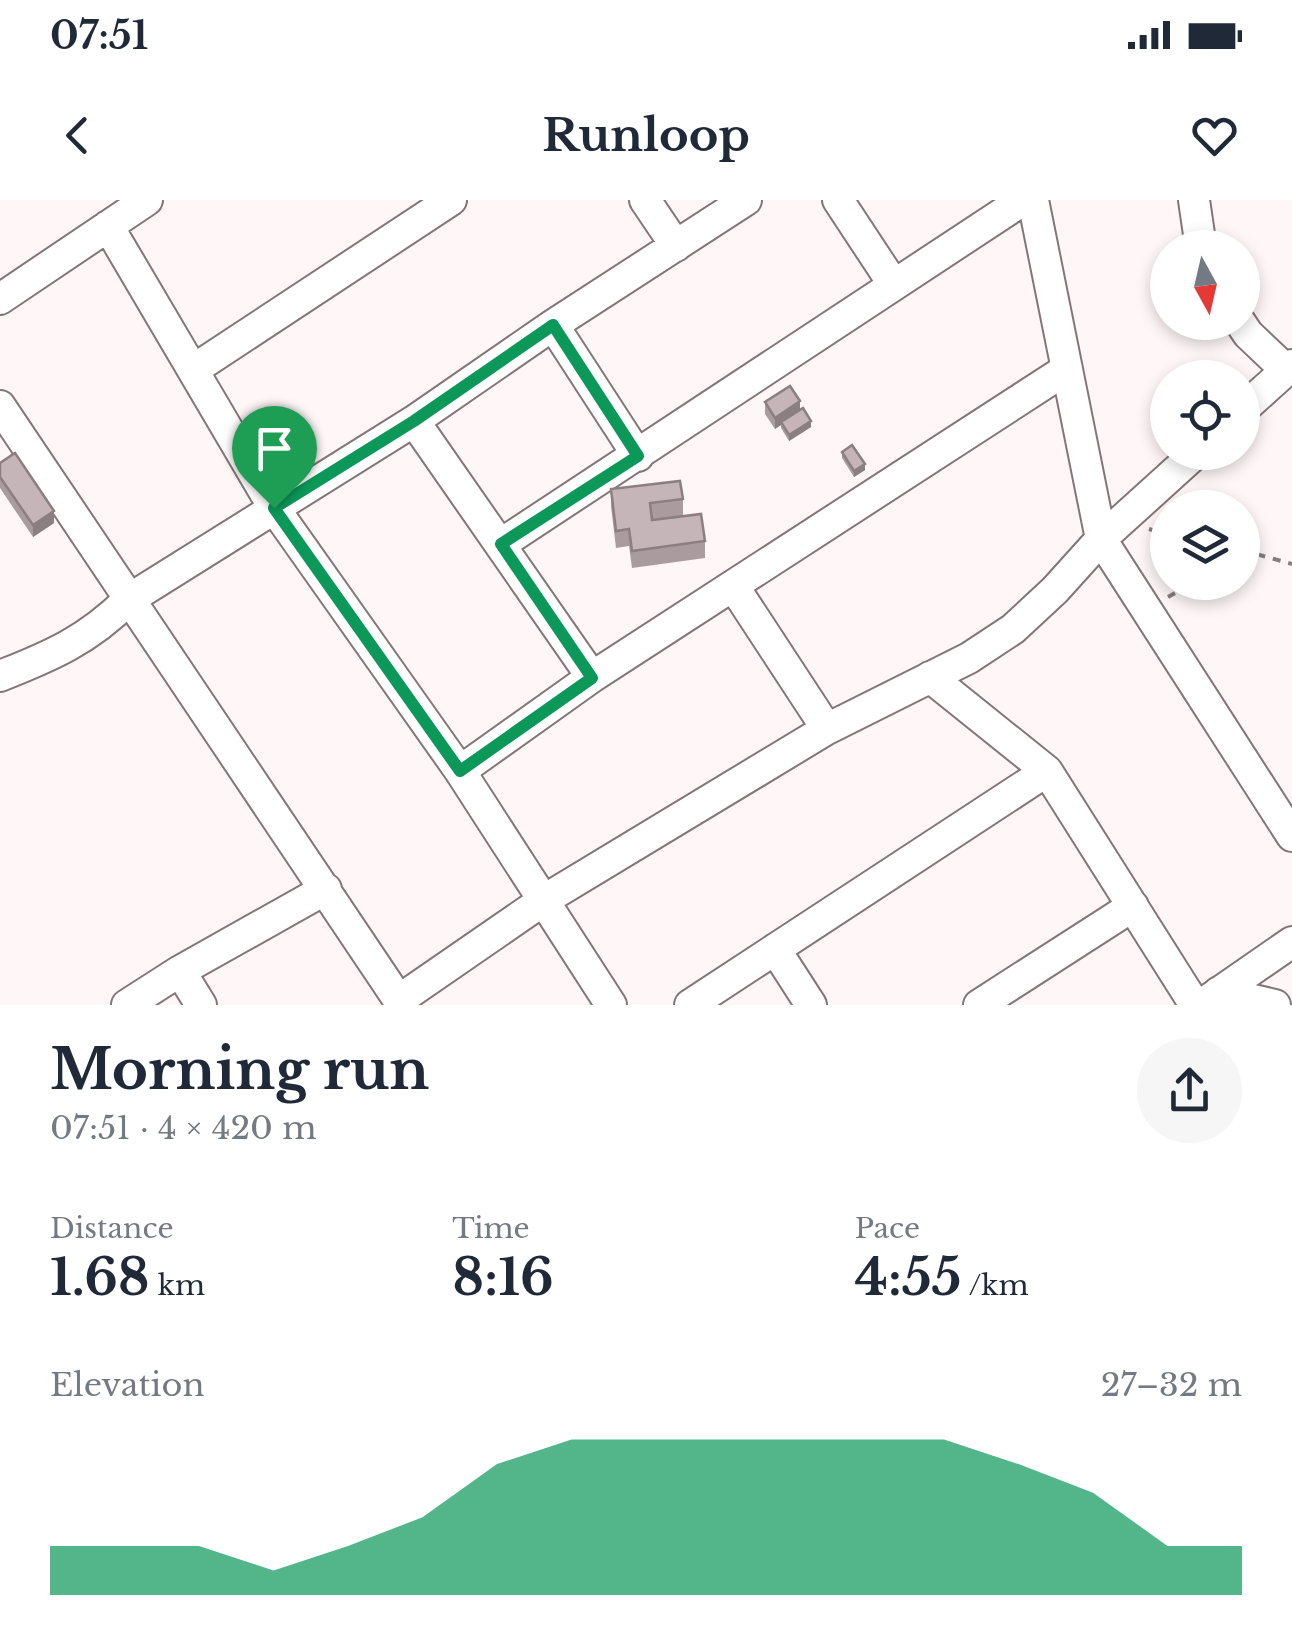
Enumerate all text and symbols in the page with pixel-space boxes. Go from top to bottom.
text: 07:51 [50,12,148,59]
text: Runloop [542,107,750,163]
icon: back [50,108,105,163]
icon: heart [1187,108,1242,163]
north arrow [1150,230,1260,340]
map controls [1150,230,1260,600]
button: locate [1150,360,1260,470]
pin [232,406,317,509]
icon: arrive [247,421,302,476]
button: layers [1150,490,1260,600]
text: Morning run [50,1036,429,1104]
button: share [1137,1038,1242,1143]
text: 07:51 · 4 × 420 m [50,1108,316,1148]
text: Distance [50,1211,173,1246]
text: Time [452,1211,530,1246]
text: Pace [855,1211,920,1246]
text: 1.68 [50,1246,150,1309]
text: 8:16 [452,1246,554,1309]
text: 4:55 [855,1246,962,1309]
text: km [150,1268,205,1303]
text: /km [962,1268,1029,1303]
text: Elevation [50,1365,204,1405]
text: 27–32 m [1101,1365,1242,1405]

